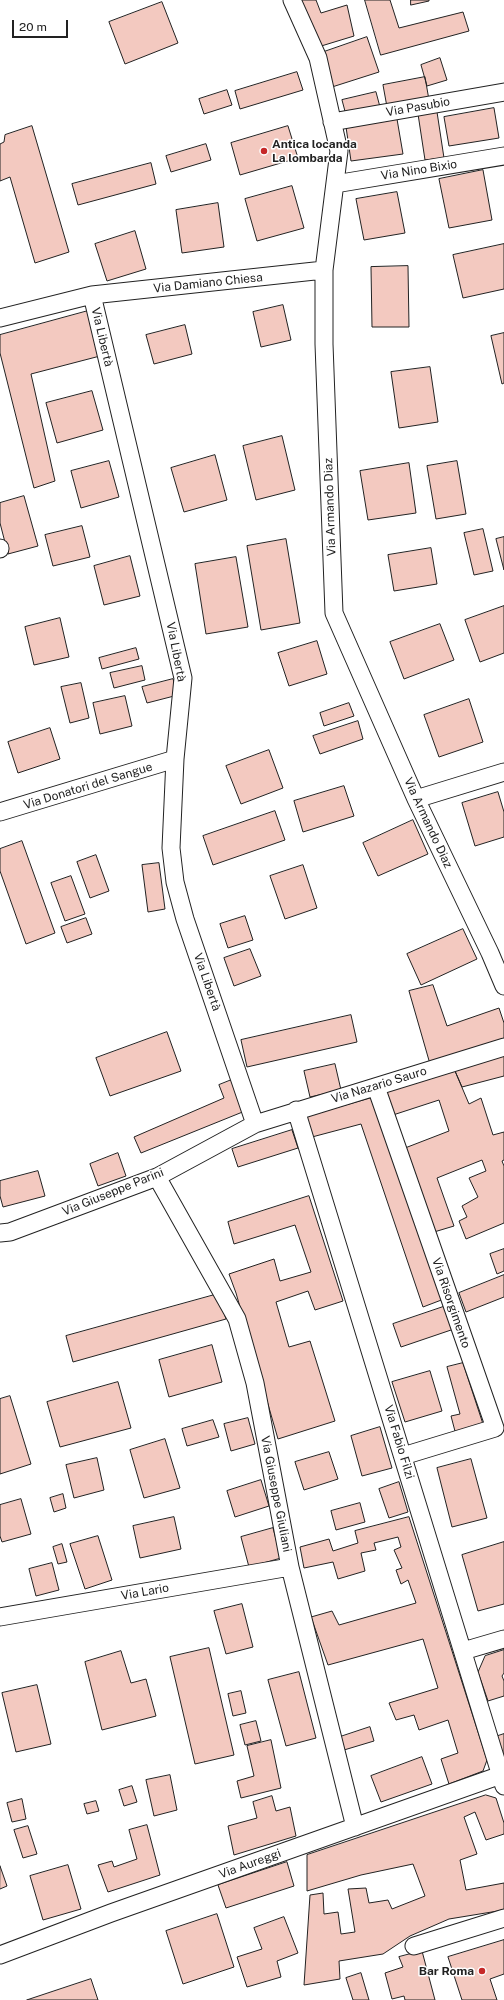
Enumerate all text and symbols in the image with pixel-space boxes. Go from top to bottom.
scale bar [14,12,70,38]
text: 20 m [19,20,47,34]
street label: Via Pasubio [385,94,451,120]
place label: Antica locanda La lombarda [272,137,357,165]
marker: Antica locanda La lombarda [259,146,269,156]
street label: Via Nino Bixio [380,157,458,183]
street label: Via Damiano Chiesa [153,270,263,296]
street label: Via Libertà [88,306,116,368]
street label: Via Armando Diaz [321,458,339,556]
street label: Via Libertà [163,621,189,683]
street label: Via Donatori del Sangue [22,760,154,812]
street label: Via Armando Diaz [401,775,455,871]
street label: Via Libertà [190,951,224,1013]
street label: Via Nazario Sauro [330,1064,428,1106]
street label: Via Giuseppe Parini [60,1165,166,1219]
street label: Via Risorgimento [429,1256,473,1350]
street label: Via Fabio Filzi [381,1403,417,1481]
street label: Via Giuseppe Giuliani [258,1435,294,1553]
street label: Via Lario [120,1581,170,1603]
street label: Via Aureggi [217,1846,283,1882]
place label: Bar Roma [419,1964,474,1978]
marker: Bar Roma [477,1966,487,1976]

